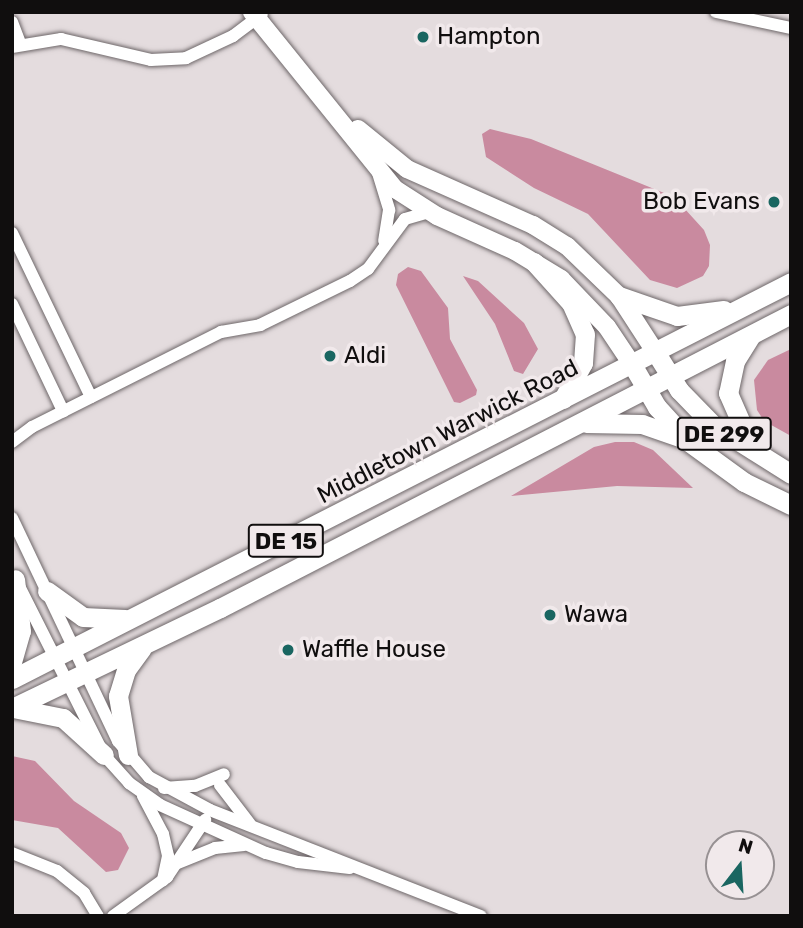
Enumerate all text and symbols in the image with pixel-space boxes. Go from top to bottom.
place label: Hampton [437,23,541,51]
marker: Hampton [415,29,431,45]
place label: Bob Evans [643,188,760,216]
marker: Bob Evans [766,194,782,210]
place label: Aldi [344,342,386,370]
marker: Aldi [322,348,338,364]
street label: Middletown Warwick Road [312,353,584,511]
road number: DE 299 [677,414,771,454]
road number: DE 15 [247,522,324,561]
place label: Wawa [564,601,628,629]
marker: Wawa [542,607,558,623]
place label: Waffle House [302,636,446,664]
marker: Waffle House [280,642,296,658]
north arrow [705,830,775,900]
text: N [736,833,756,859]

